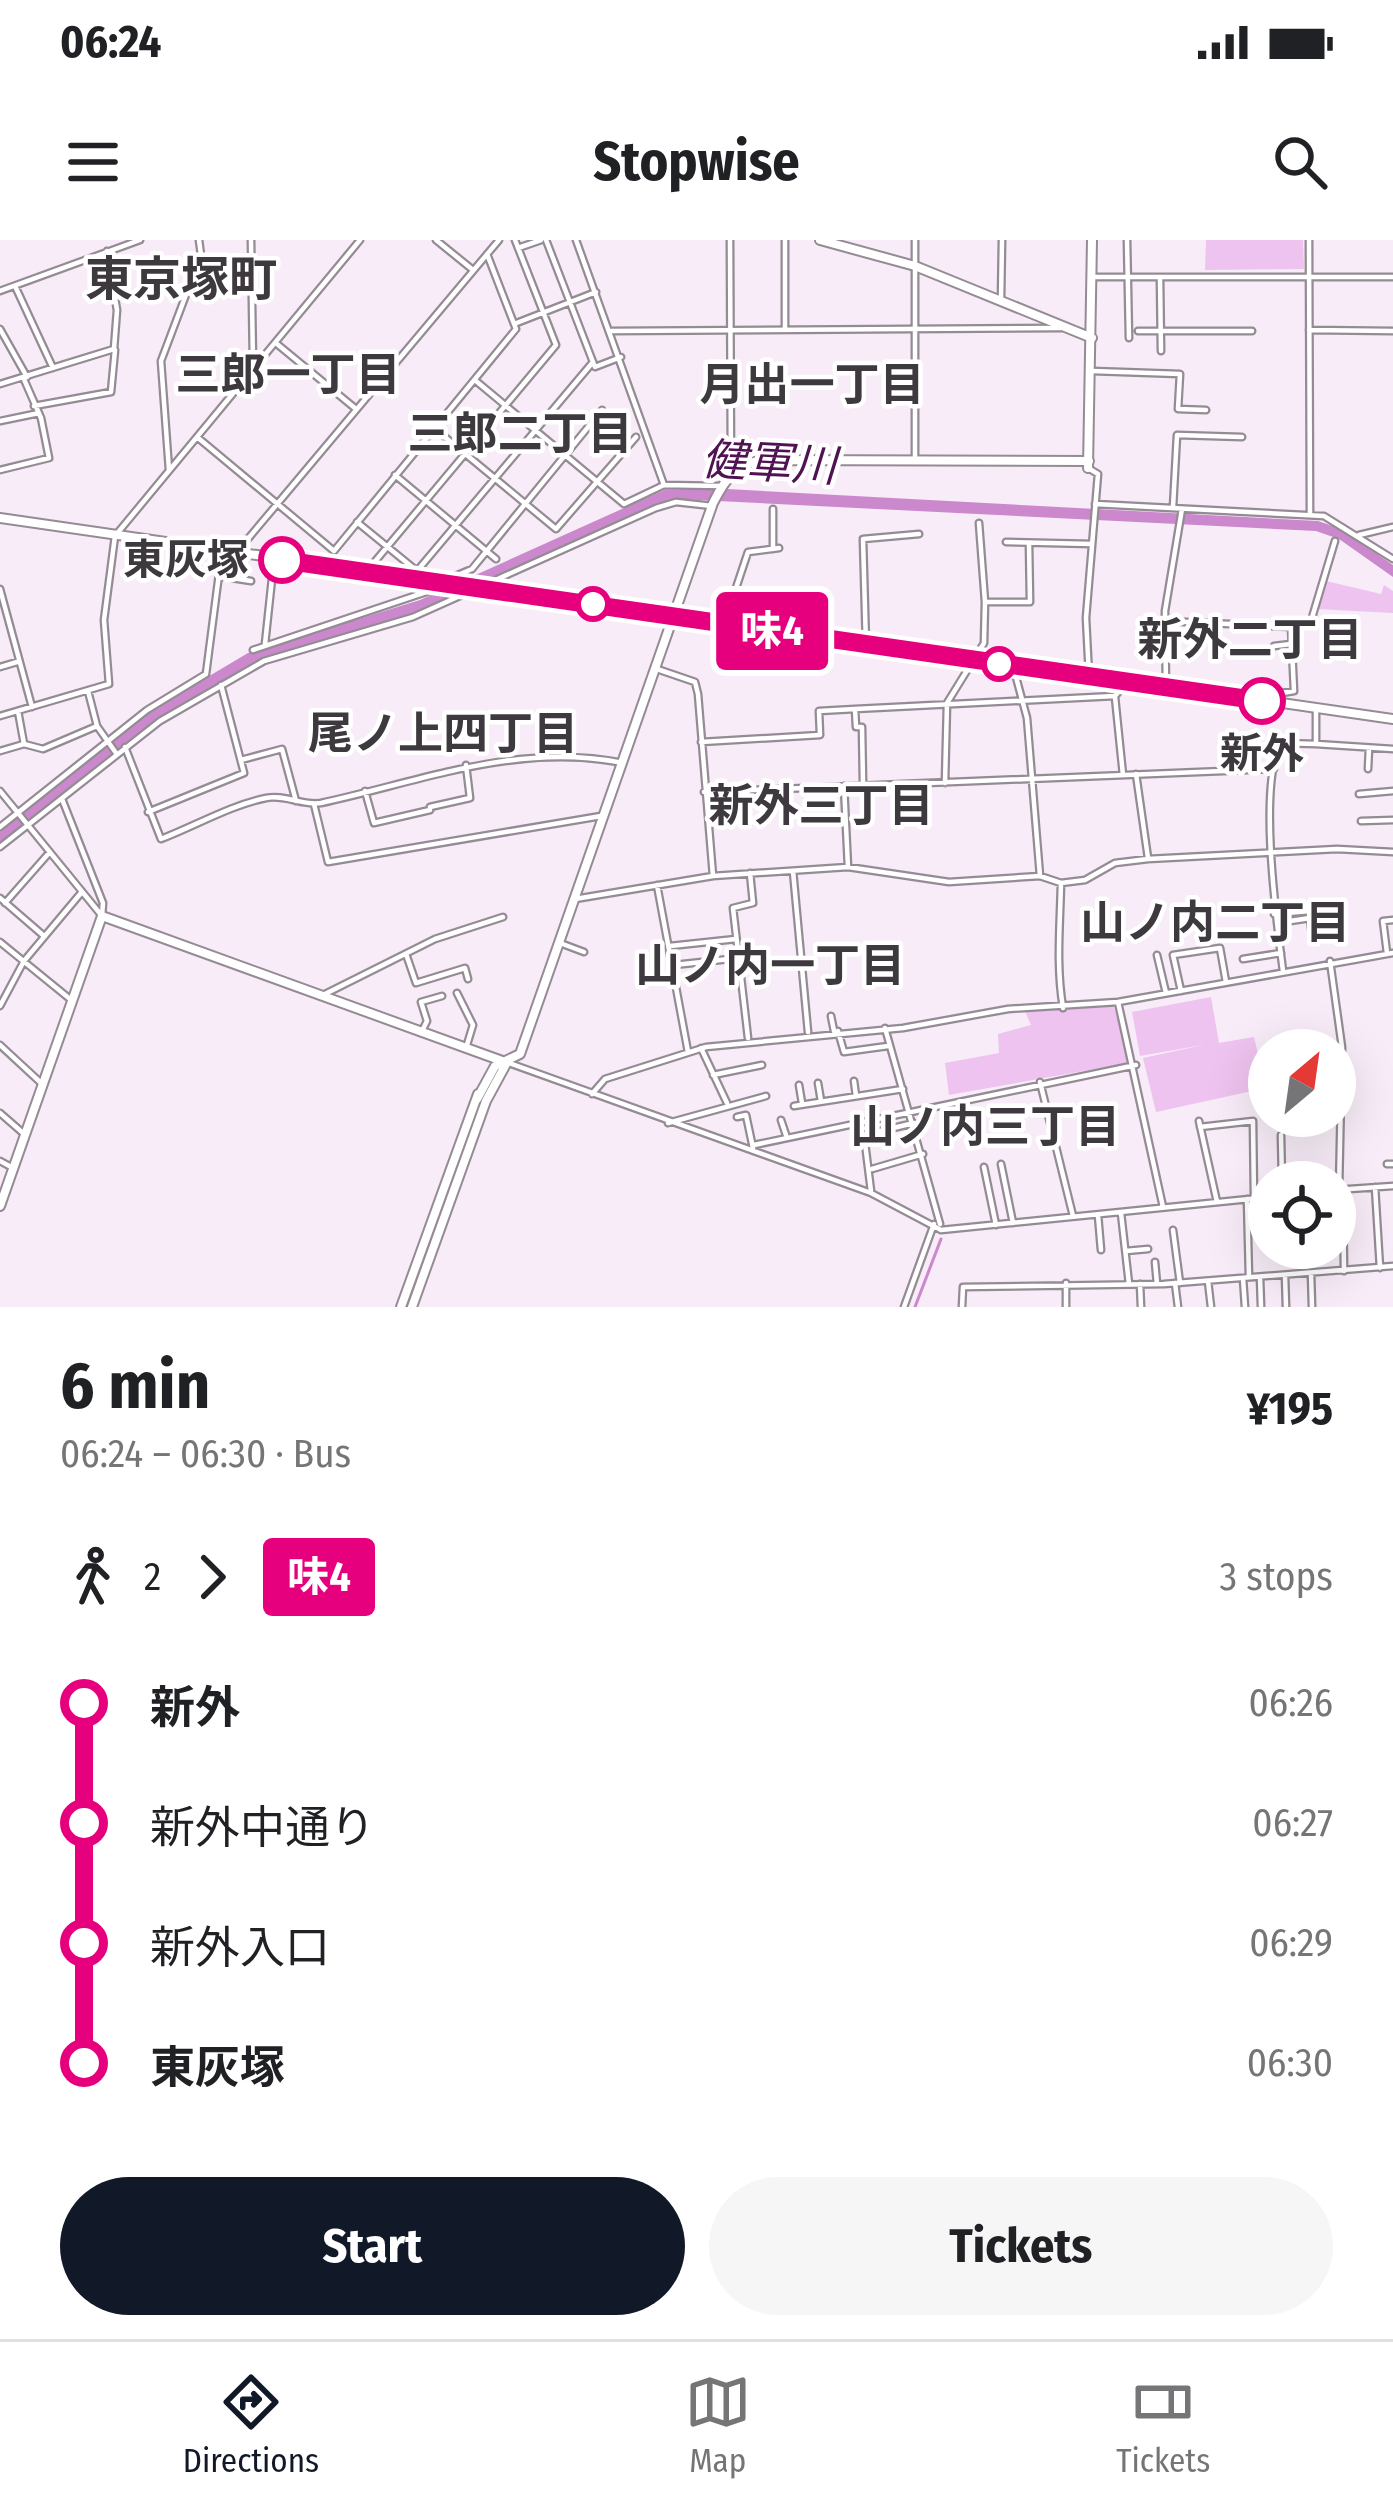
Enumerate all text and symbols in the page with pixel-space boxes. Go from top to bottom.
text: 06:24 [60,15,161,69]
icon: menu [60,129,126,195]
icon: search [1267,129,1333,195]
text: Stopwise [593,130,800,194]
district label: 東京塚町 [85,251,277,309]
district label: 三郎一丁目 [175,348,401,402]
district label: 月出一丁目 [699,358,925,412]
district label: 三郎二丁目 [407,407,633,461]
water label: 健軍川 [700,433,842,494]
place label: 東灰塚 [123,535,249,585]
marker: 東灰塚 [260,538,304,582]
unlabelled marker [577,588,609,620]
line badge: 味4 [718,592,826,670]
text: 味4 [740,606,804,656]
district label: 新外二丁目 [1137,613,1363,667]
unlabelled marker [983,648,1015,680]
marker: 新外 [1240,679,1284,723]
district label: 尾ノ上四丁目 [308,707,578,761]
place label: 新外 [1220,729,1304,779]
district label: 新外三丁目 [708,779,934,833]
district label: 山ノ内二丁目 [1080,896,1350,950]
district label: 山ノ内一丁目 [635,939,905,993]
north arrow [1248,1029,1356,1137]
map controls [1248,1029,1356,1269]
district label: 山ノ内三丁目 [850,1100,1120,1154]
button: locate [1248,1161,1356,1269]
text: 6 min [60,1346,210,1425]
text: ¥195 [1247,1382,1333,1436]
text: 06:24 – 06:30 · Bus [60,1431,351,1477]
icon: walk [60,1544,126,1610]
icon: forward [179,1544,245,1610]
text: 味4 [287,1552,351,1602]
text: 2 [144,1554,161,1600]
text: 3 stops [1220,1554,1333,1600]
text: 06:26 [1249,1680,1333,1726]
text: 新外 [150,1681,240,1735]
text: 06:27 [1252,1800,1333,1846]
text: 新外中通り [150,1801,375,1855]
text: 06:29 [1249,1920,1333,1966]
text: 新外入口 [150,1921,330,1975]
text: 06:30 [1247,2040,1333,2086]
text: 東灰塚 [150,2041,285,2095]
button: Start [60,2177,685,2315]
button: Tickets [709,2177,1333,2315]
tab: Directions [183,2369,319,2481]
tab: Map [685,2369,751,2481]
tab: Tickets [1116,2369,1210,2481]

